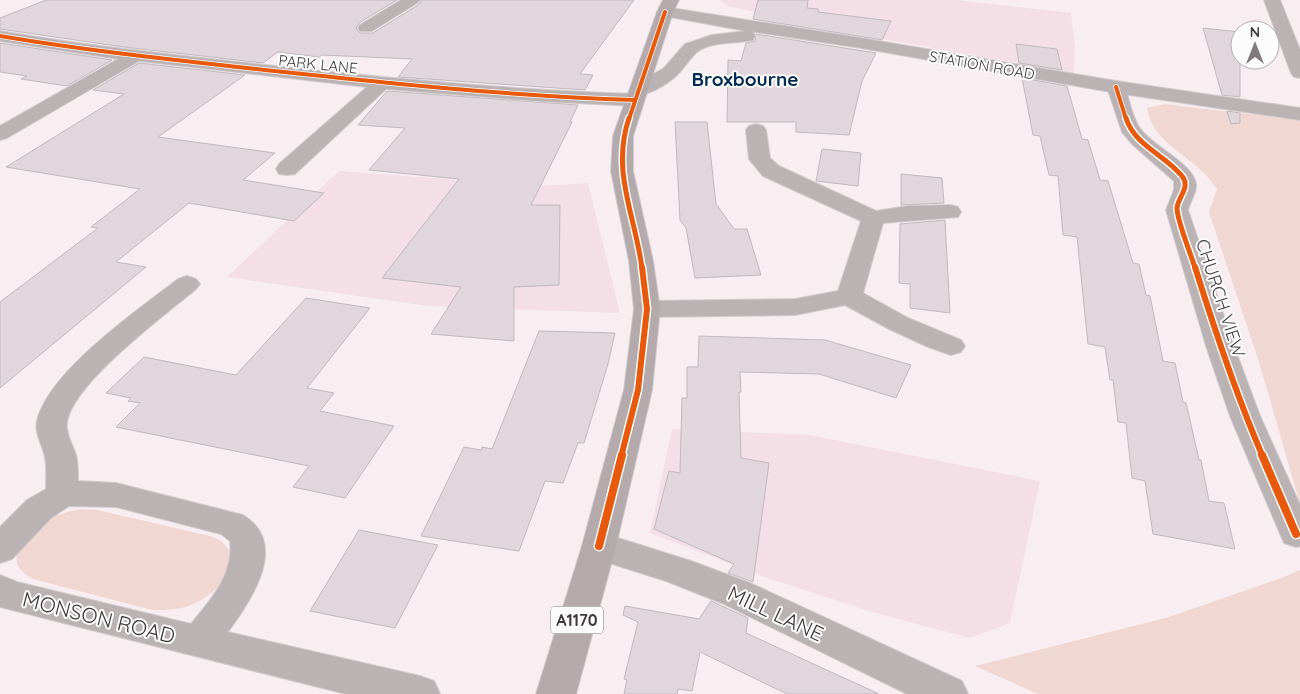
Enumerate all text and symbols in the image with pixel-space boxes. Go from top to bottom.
north arrow [1230,20,1280,70]
text: N [1250,23,1260,41]
street label: STATION ROAD [928,46,1036,84]
street label: PARK LANE [277,50,359,78]
district label: Broxbourne [691,67,799,91]
street label: CHURCH VIEW [1191,236,1251,360]
street label: MILL LANE [724,580,828,646]
street label: MONSON ROAD [20,585,178,649]
road number: A1170 [551,606,603,634]

